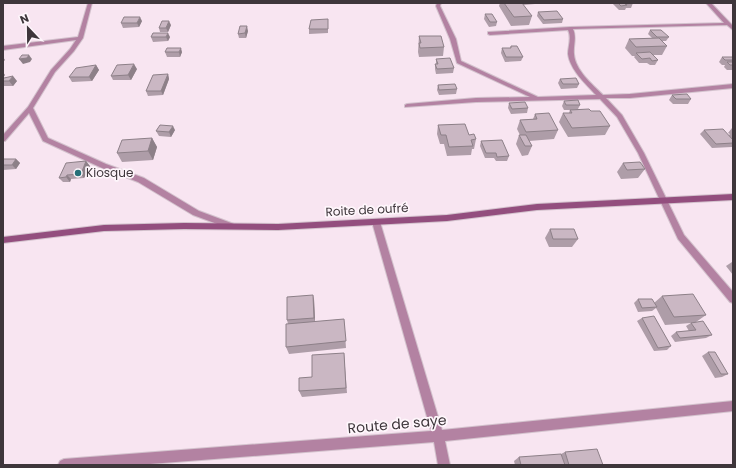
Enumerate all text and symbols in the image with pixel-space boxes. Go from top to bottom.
north arrow [8,8,48,48]
text: N [17,10,31,28]
place label: Kiosque [86,164,133,181]
marker: Kiosque [73,168,83,178]
street label: Roite de oufré [325,199,409,220]
street label: Route de saye [347,410,448,438]

